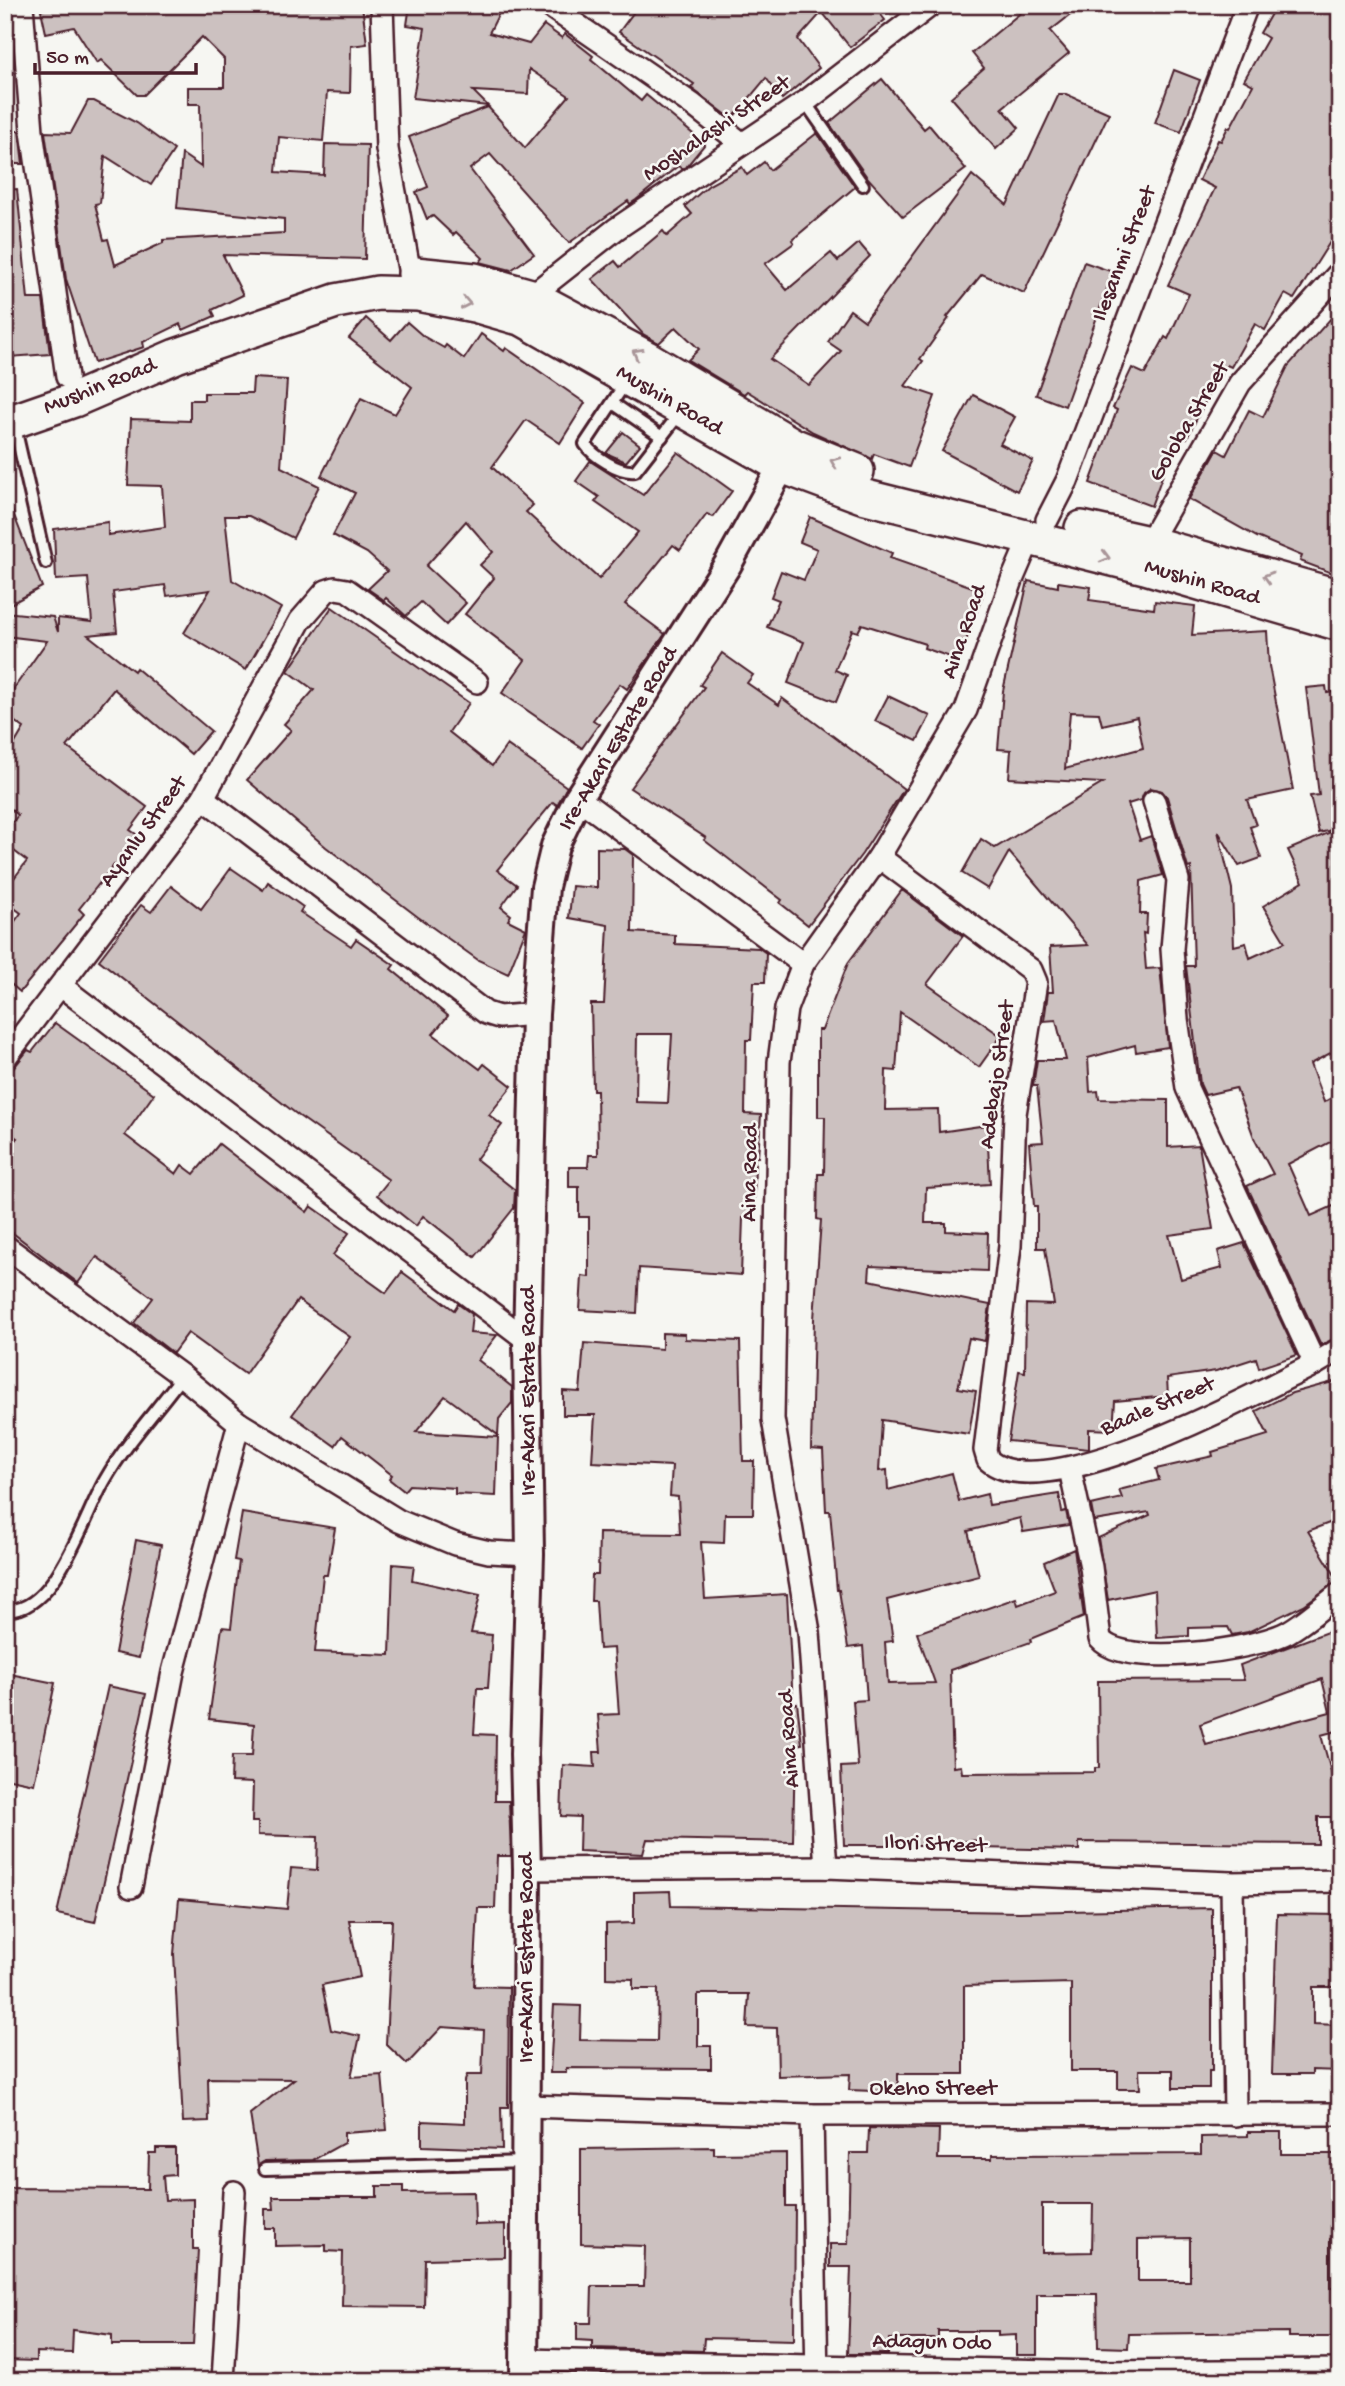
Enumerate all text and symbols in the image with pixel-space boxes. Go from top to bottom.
scale bar [35,32,196,76]
text: 50 m [46,47,89,72]
street label: Moshalashi Street [638,69,797,188]
street label: Ilesanmi Street [1087,181,1164,325]
one-way arrow [460,295,472,310]
one-way arrow [631,347,644,361]
street label: Mushin Road [40,352,162,422]
street label: Goloba Street [1144,356,1237,487]
street label: Mushin Road [611,360,729,443]
one-way arrow [830,457,842,471]
one-way arrow [1099,548,1111,563]
street label: Mushin Road [1141,554,1264,613]
one-way arrow [1262,570,1274,585]
street label: Aina Road [936,580,994,683]
street label: Ire-Akari Estate Road [553,641,685,836]
street label: Ayanlu Street [95,770,194,893]
street label: Adebajo Street [974,998,1022,1151]
street label: Aina Road [737,1122,765,1222]
street label: Ire-Akari Estate Road [516,1285,543,1496]
street label: Baale Street [1096,1370,1220,1443]
street label: Aina Road [773,1688,807,1789]
street label: Ilori Street [883,1830,988,1860]
street label: Ire-Akari Estate Road [514,1852,541,2063]
street label: Okeho Street [869,2076,998,2103]
street label: Adagun Odo [872,2328,992,2358]

